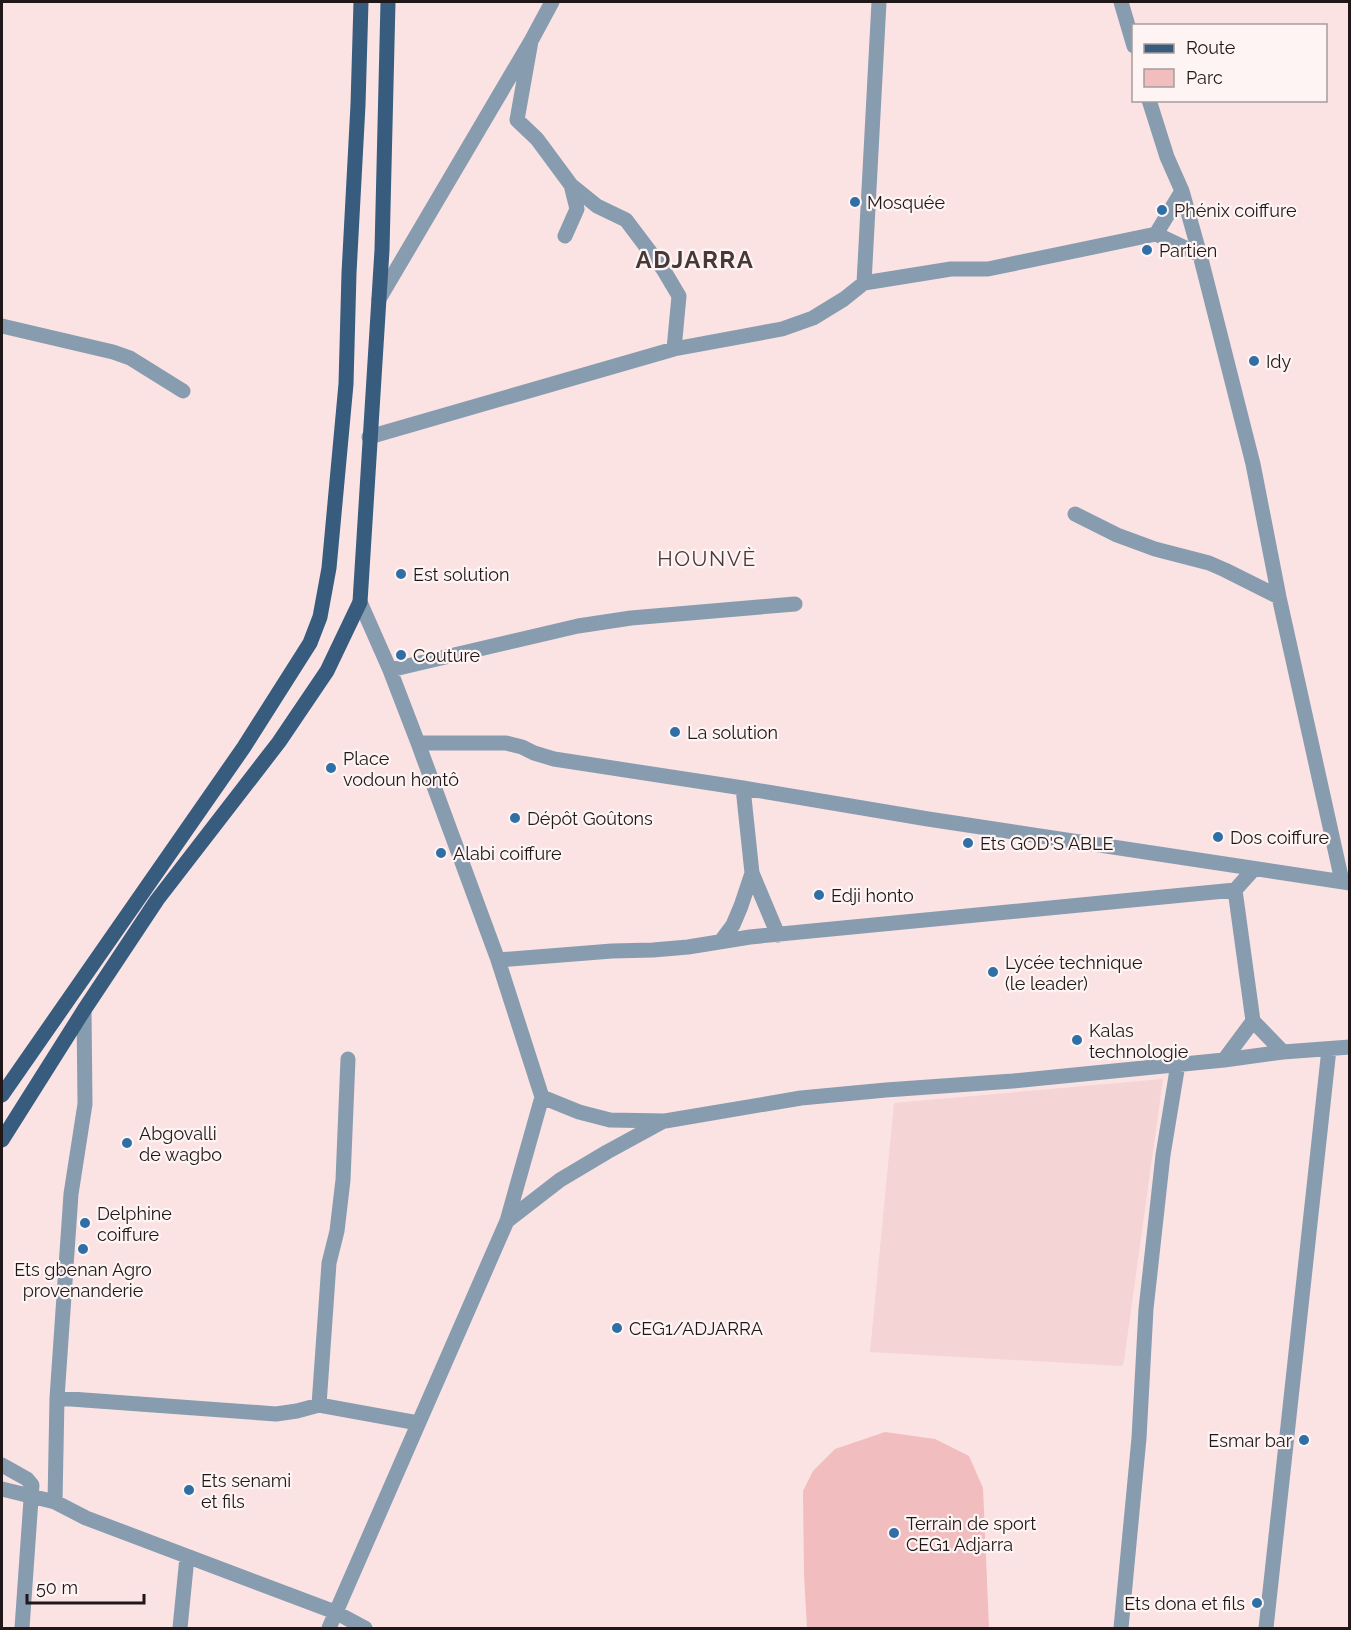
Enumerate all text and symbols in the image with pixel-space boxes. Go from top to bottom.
legend [1132,24,1327,102]
text: Route [1186,37,1236,58]
text: Parc [1186,67,1223,88]
place label: Mosquée [867,192,945,213]
marker: Mosquée [848,195,862,209]
place label: Phénix coiffure [1174,200,1297,221]
marker: Phénix coiffure [1155,203,1169,217]
place label: Partien [1159,240,1217,261]
marker: Partien [1140,243,1154,257]
district label: ADJARRA [636,245,754,274]
place label: Idy [1266,351,1292,372]
marker: Idy [1247,354,1261,368]
district label: HOUNVÈ [657,546,757,571]
place label: Est solution [413,564,509,585]
marker: Est solution [394,567,408,581]
place label: Couture [413,645,480,666]
marker: Couture [394,648,408,662]
place label: La solution [687,722,778,743]
marker: La solution [668,725,682,739]
place label: Place vodoun hontô [343,748,459,790]
marker: Place vodoun hontô [324,761,338,775]
place label: Dépôt Goûtons [527,808,653,829]
marker: Dépôt Goûtons [508,811,522,825]
place label: Dos coiffure [1230,827,1329,848]
marker: Dos coiffure [1211,830,1225,844]
place label: Ets GOD'S ABLE [980,833,1114,854]
marker: Ets GOD'S ABLE [961,836,975,850]
place label: Alabi coiffure [453,843,562,864]
marker: Alabi coiffure [434,846,448,860]
place label: Edji honto [831,885,914,906]
marker: Edji honto [812,888,826,902]
place label: Lycée technique (le leader) [1005,952,1143,994]
marker: Lycée technique (le leader) [986,965,1000,979]
place label: Kalas technologie [1089,1020,1189,1062]
marker: Kalas technologie [1070,1033,1084,1047]
place label: Abgovalli de wagbo [139,1123,222,1165]
marker: Abgovalli de wagbo [120,1136,134,1150]
place label: Delphine coiffure [97,1203,172,1245]
marker: Delphine coiffure [78,1216,92,1230]
marker: Ets gbenan Agro provenanderie [76,1242,90,1256]
place label: Ets gbenan Agro provenanderie [14,1259,152,1301]
place label: CEG1/ADJARRA [629,1318,763,1339]
marker: CEG1/ADJARRA [610,1321,624,1335]
place label: Esmar bar [1208,1430,1293,1451]
marker: Esmar bar [1297,1433,1311,1447]
place label: Ets senami et fils [201,1470,291,1512]
marker: Ets senami et fils [182,1483,196,1497]
place label: Terrain de sport CEG1 Adjarra [906,1513,1036,1555]
marker: Terrain de sport CEG1 Adjarra [887,1526,901,1540]
scale bar [27,1567,144,1605]
text: 50 m [36,1577,78,1598]
place label: Ets dona et fils [1124,1593,1245,1614]
marker: Ets dona et fils [1250,1596,1264,1610]

